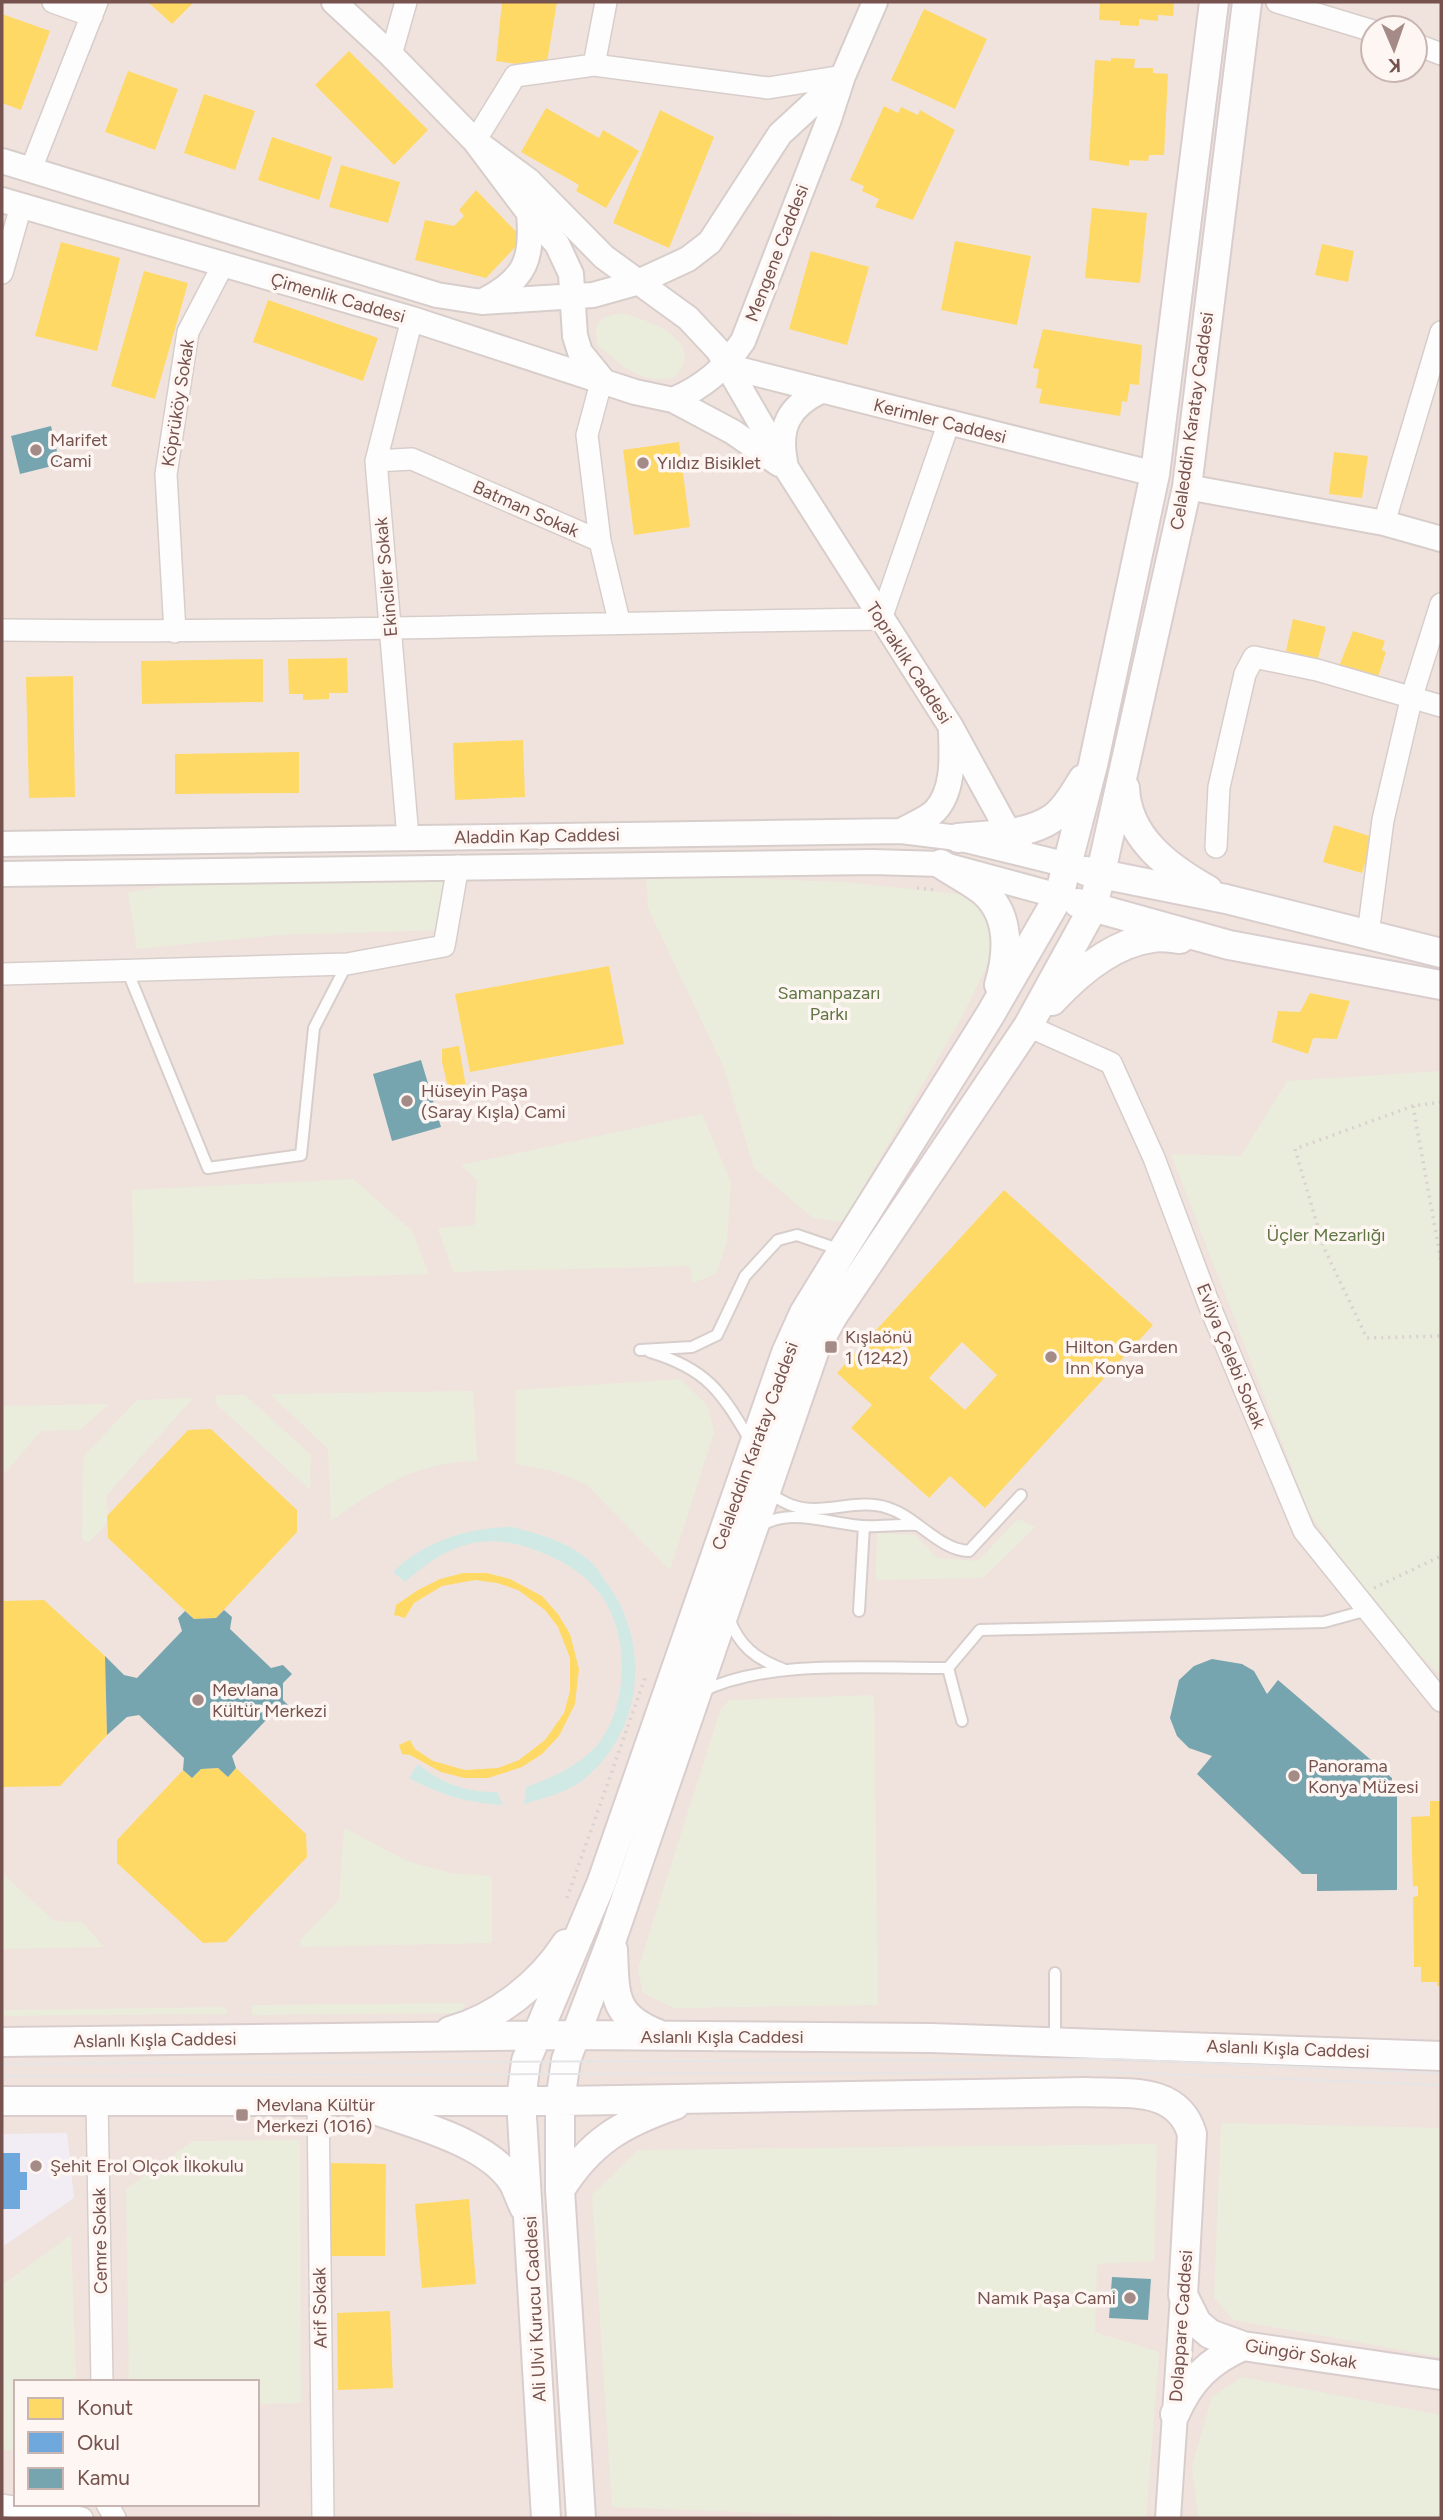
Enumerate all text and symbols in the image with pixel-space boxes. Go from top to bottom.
north arrow [1359,14,1429,84]
text: K [1388,54,1401,77]
street label: Mengene Caddesi [741,181,813,325]
street label: Çimenlik Caddesi [268,268,408,328]
street label: Celaleddin Karatay Caddesi [1166,310,1218,532]
street label: Köprüköy Sokak [157,337,199,468]
street label: Kerimler Caddesi [871,394,1009,448]
place label: Marifet Cami [50,429,108,472]
marker: Marifet Cami [28,442,44,458]
place label: Yıldız Bisiklet [657,452,761,474]
marker: Yıldız Bisiklet [635,455,651,471]
street label: Batman Sokak [469,476,583,542]
street label: Ekinciler Sokak [370,516,402,638]
street label: Topraklık Caddesi [861,598,957,728]
street label: Aladdin Kap Caddesi [454,824,620,848]
park label: Samanpazarı Parkı [778,982,880,1025]
place label: Hüseyin Paşa (Saray Kışla) Cami [421,1080,566,1123]
marker: Hüseyin Paşa (Saray Kışla) Cami [399,1093,415,1109]
park label: Üçler Mezarlığı [1267,1224,1385,1246]
street label: Evliya Çelebi Sokak [1192,1280,1270,1432]
place label: Kışlaönü 1 (1242) [845,1326,912,1369]
place label: Hilton Garden Inn Konya [1065,1336,1178,1379]
street label: Celaleddin Karatay Caddesi [707,1339,803,1553]
marker: Kışlaönü 1 (1242) [823,1339,839,1355]
marker: Hilton Garden Inn Konya [1043,1349,1059,1365]
place label: Mevlana Kültür Merkezi [212,1679,327,1722]
marker: Mevlana Kültür Merkezi [190,1692,206,1708]
place label: Panorama Konya Müzesi [1308,1755,1419,1798]
marker: Panorama Konya Müzesi [1286,1768,1302,1784]
street label: Aslanlı Kışla Caddesi [640,2026,804,2048]
street label: Aslanlı Kışla Caddesi [73,2028,237,2052]
street label: Aslanlı Kışla Caddesi [1206,2035,1370,2063]
place label: Mevlana Kültür Merkezi (1016) [256,2094,375,2137]
marker: Mevlana Kültür Merkezi (1016) [234,2107,250,2123]
place label: Şehit Erol Olçok İlkokulu [50,2155,244,2177]
marker: Şehit Erol Olçok İlkokulu [28,2158,44,2174]
street label: Cemre Sokak [88,2187,112,2294]
street label: Ali Ulvi Kurucu Caddesi [519,2215,551,2403]
street label: Dolappare Caddesi [1165,2249,1197,2403]
street label: Arif Sokak [308,2267,332,2349]
place label: Namık Paşa Cami [977,2287,1116,2309]
marker: Namık Paşa Cami [1122,2290,1138,2306]
street label: Güngör Sokak [1243,2334,1359,2374]
legend [14,2380,259,2506]
text: Konut [77,2395,133,2420]
text: Okul [77,2430,120,2455]
text: Kamu [77,2465,130,2490]

